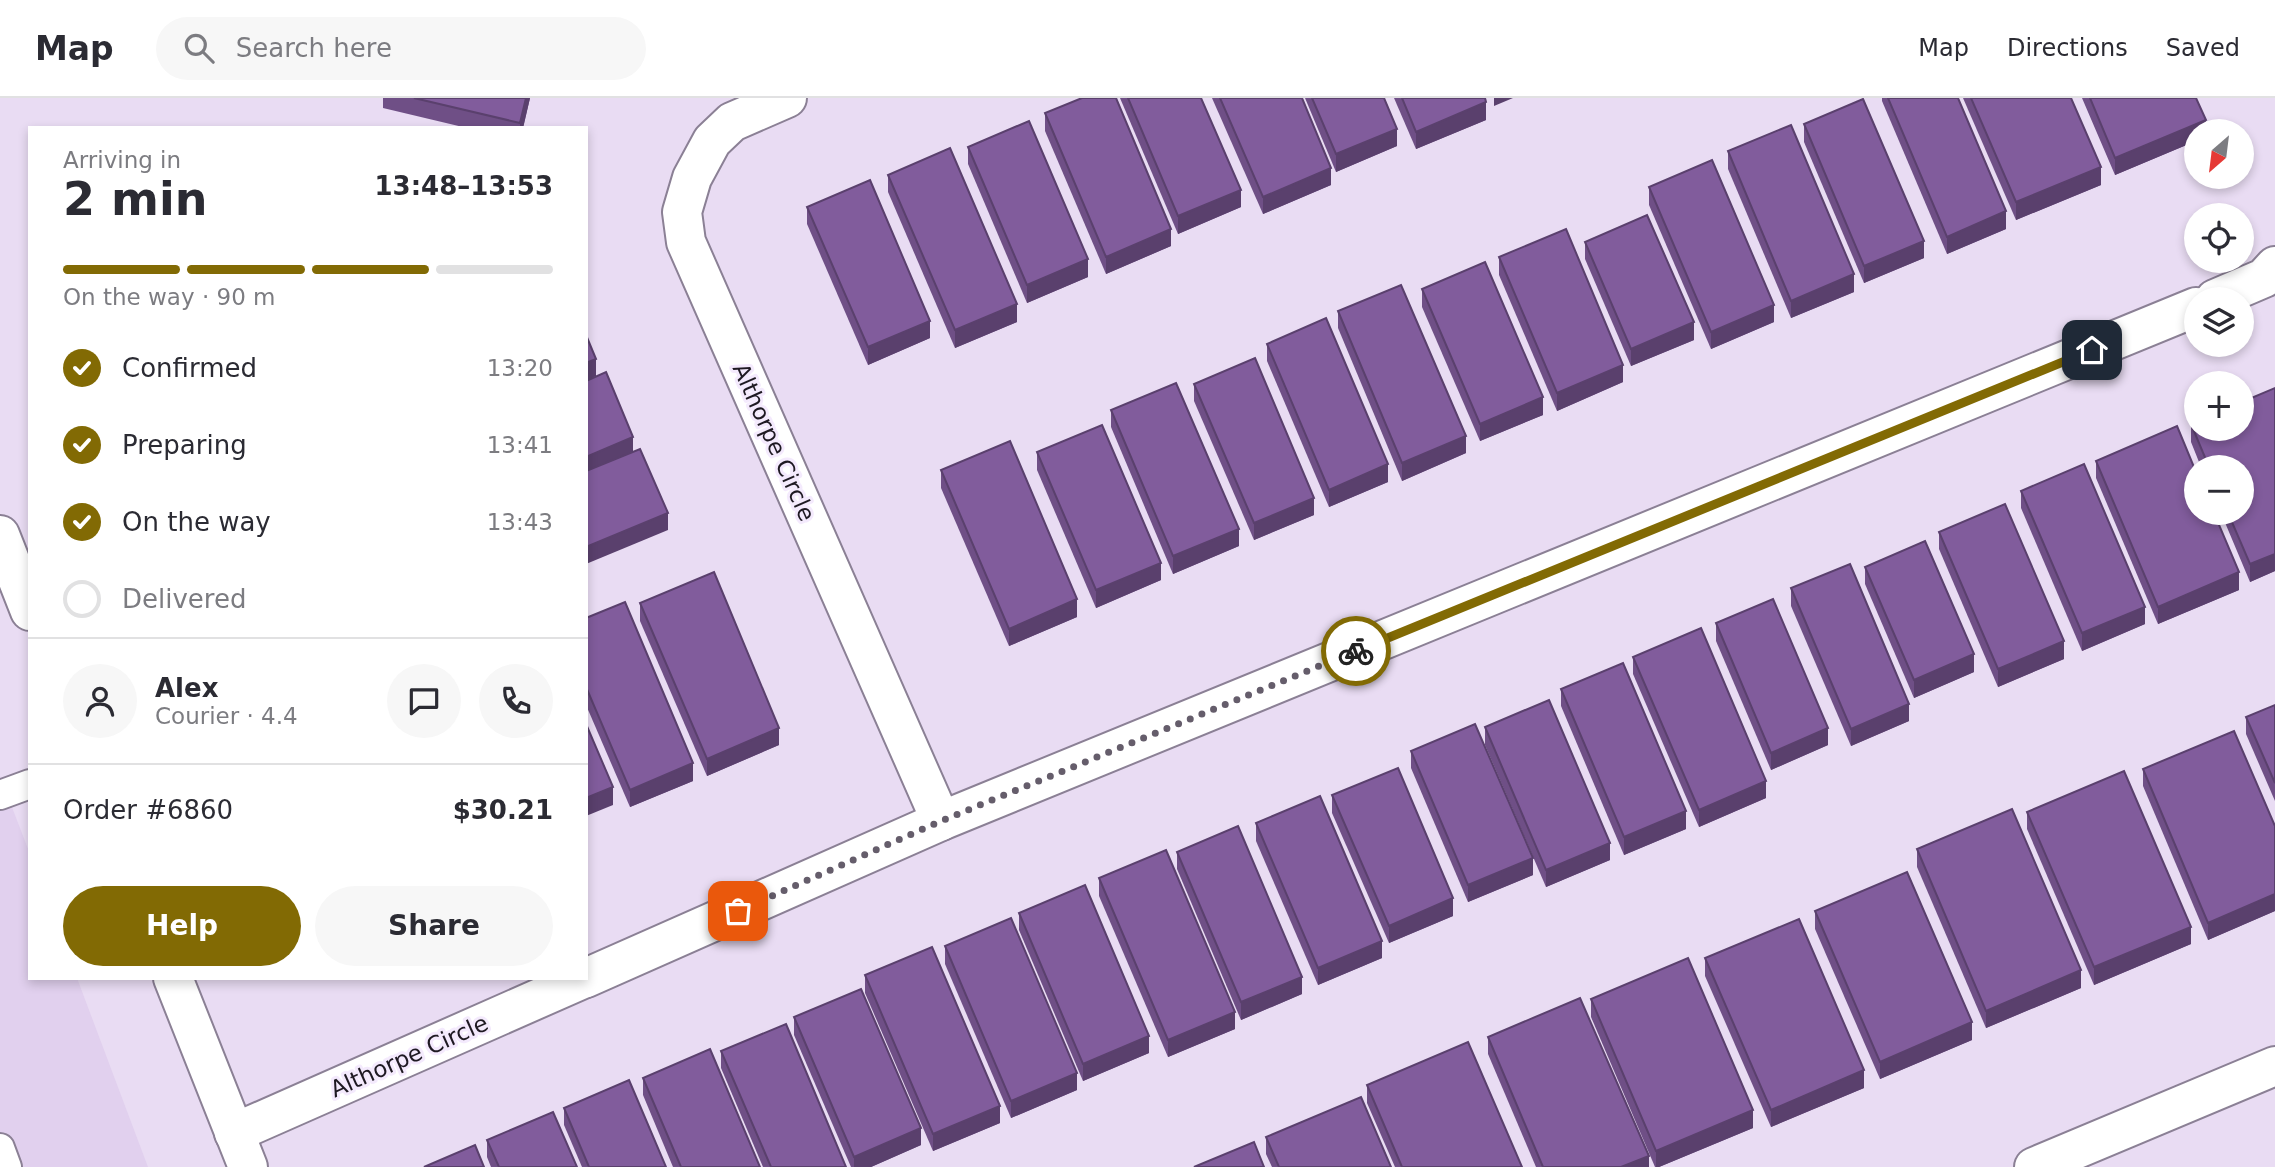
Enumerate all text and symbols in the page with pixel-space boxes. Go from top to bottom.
search box [156,17,646,80]
text: Map [35,29,114,68]
icon: search [180,29,218,67]
text: Search here [236,33,392,63]
text: Map [1918,34,1969,62]
text: Directions [2007,34,2128,62]
text: Saved [2166,34,2240,62]
north arrow [2184,119,2254,189]
map controls [2184,119,2254,525]
text: Arriving in [63,147,181,173]
text: 13:48–13:53 [374,171,553,201]
text: 2 min [63,172,207,226]
button: locate [2184,203,2254,273]
text: On the way · 90 m [63,284,275,310]
button: layers [2184,287,2254,357]
pin [2062,320,2122,380]
icon: home [2073,331,2111,369]
icon: check [63,349,101,387]
text: Confirmed [122,353,257,383]
text: 13:20 [487,355,553,381]
street label: Althorpe Circle [728,359,820,525]
button: + [2184,371,2254,441]
icon: check [63,426,101,464]
text: Preparing [122,430,247,460]
text: 13:41 [487,432,553,458]
button: − [2184,455,2254,525]
icon: check [63,503,101,541]
text: On the way [122,507,271,537]
text: 13:43 [487,509,553,535]
text: Delivered [122,584,246,614]
courier [1321,616,1391,686]
icon: bike [1337,632,1375,670]
button: person [63,664,137,738]
button: chat [387,664,461,738]
button: phone [479,664,553,738]
text: Alex [155,673,218,703]
text: Courier · 4.4 [155,703,298,729]
text: Order #6860 [63,795,233,825]
text: $30.21 [453,795,553,825]
pin [708,881,768,941]
button: Help [63,886,301,966]
button: Share [315,886,553,966]
icon: bag [719,892,757,930]
street label: Althorpe Circle [326,1010,492,1102]

